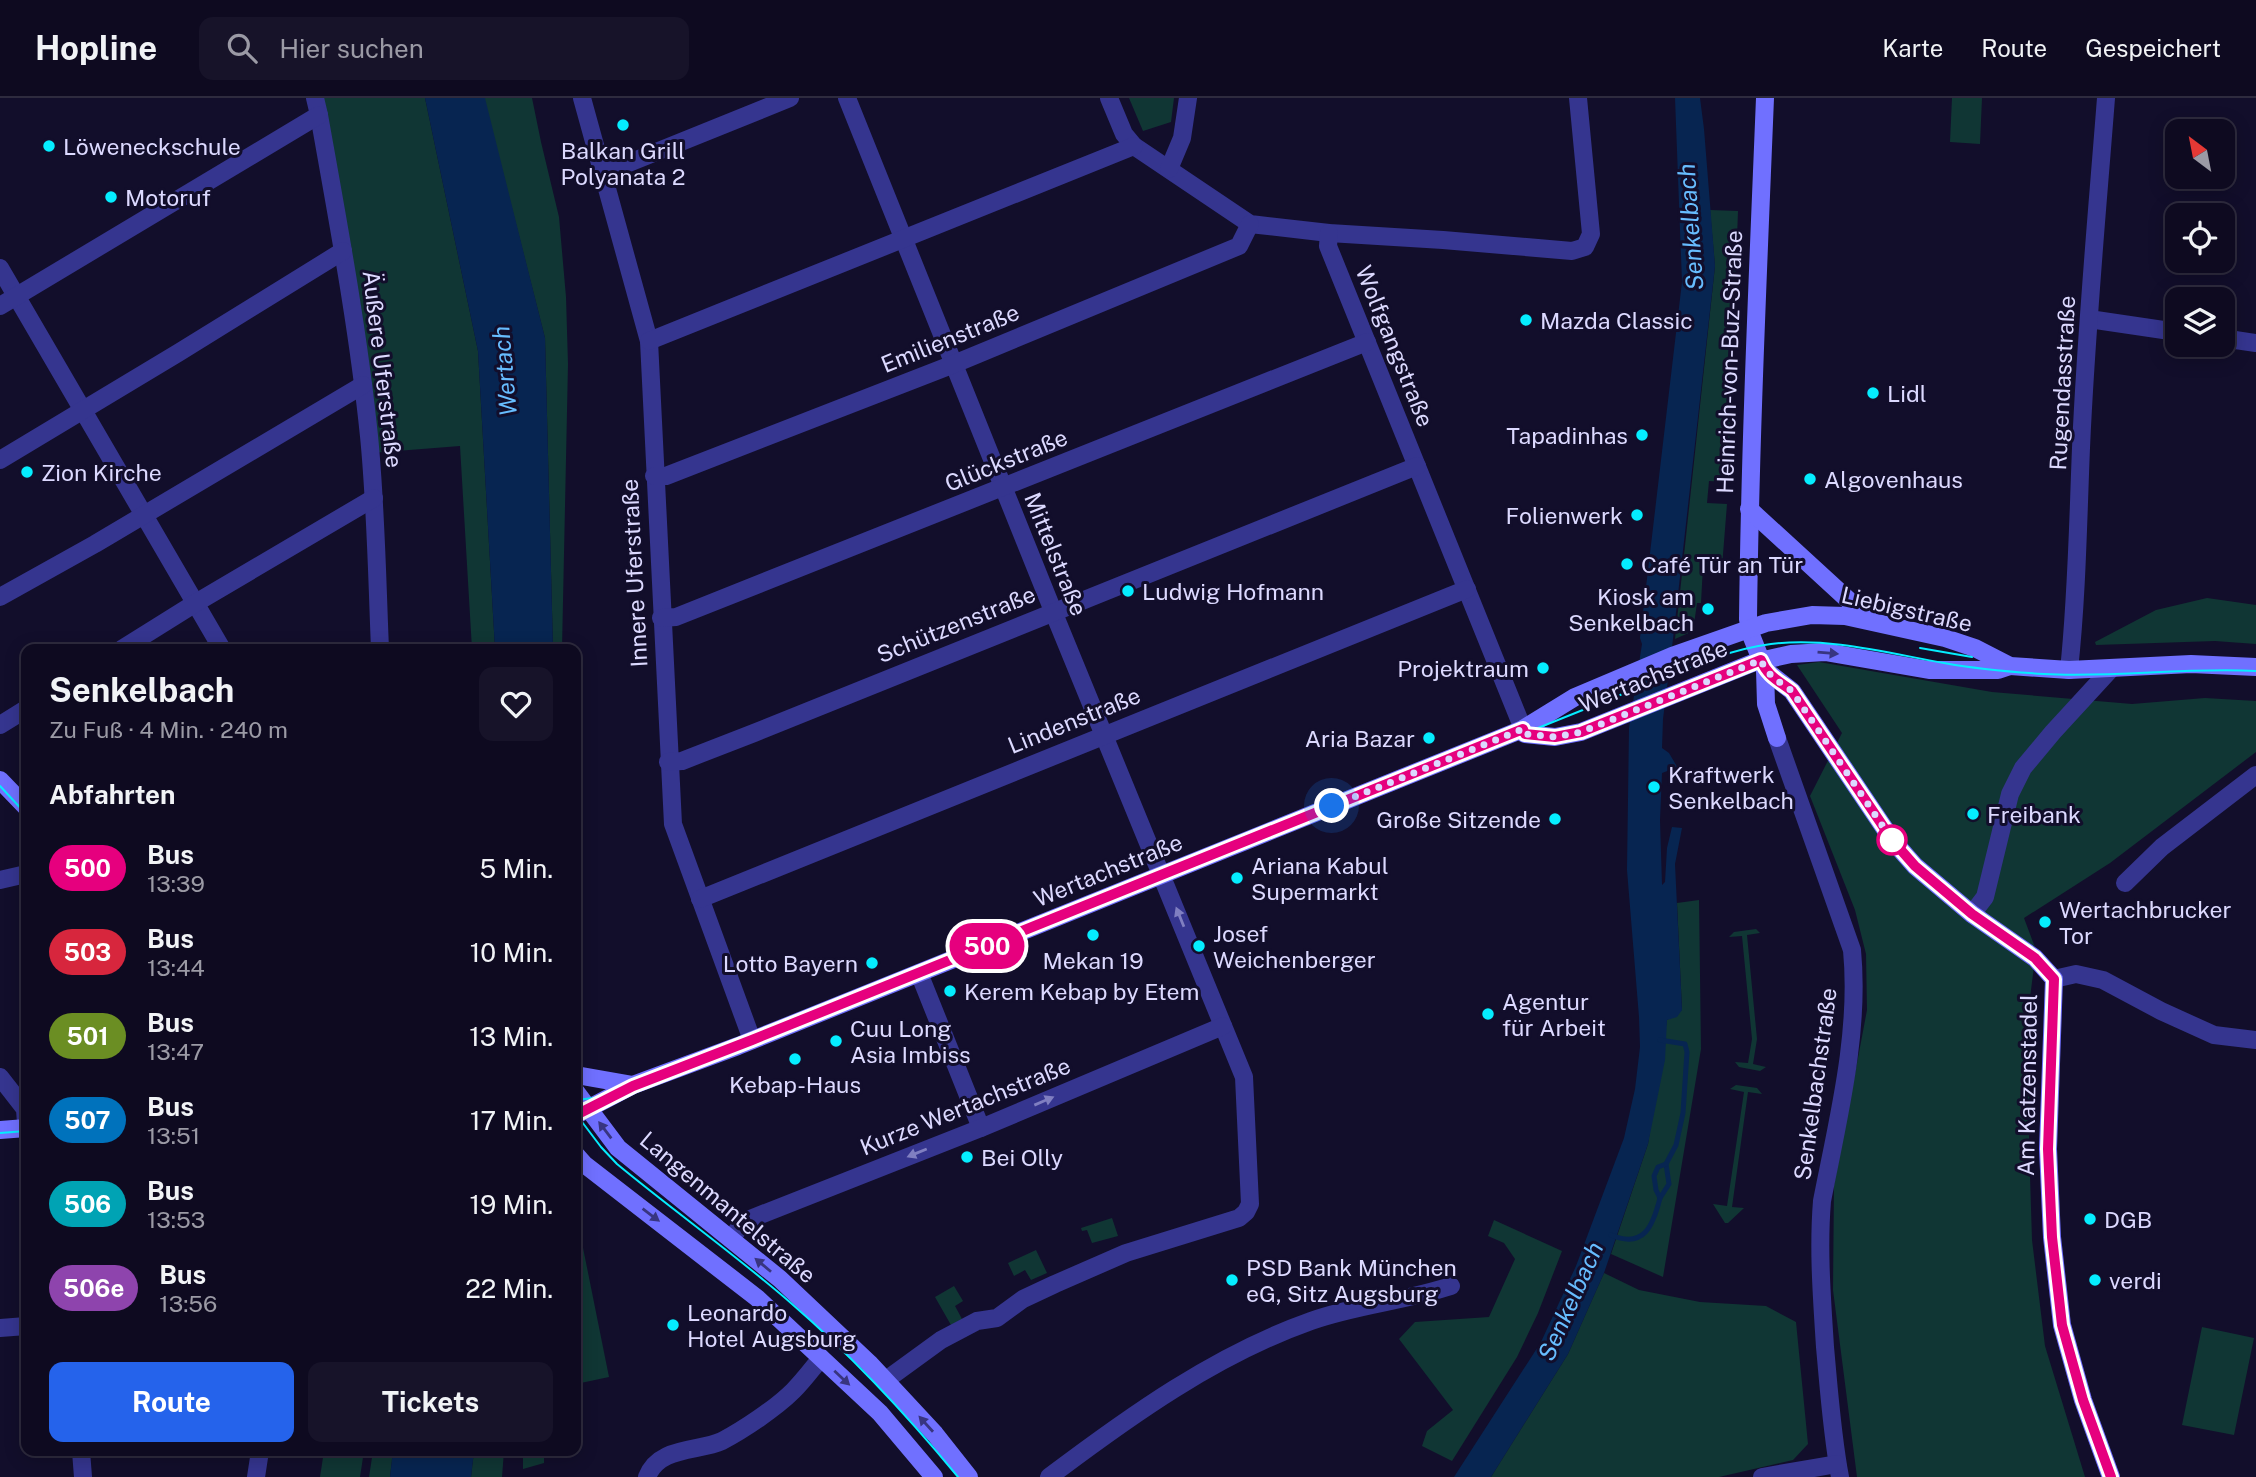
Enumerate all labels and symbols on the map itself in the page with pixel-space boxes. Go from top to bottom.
marker: Balkan Grill Polyanata 2 [615,117,631,133]
north arrow [2165,119,2235,189]
place label: Löweneckschule [63,133,241,160]
place label: Balkan Grill Polyanata 2 [560,137,686,190]
marker: Löweneckschule [41,138,57,154]
water label: Senkelbach [1672,163,1708,291]
place label: Motoruf [125,184,211,211]
marker: Motoruf [103,189,119,205]
street label: Heinrich-von-Buz-Straße [1711,230,1747,494]
street label: Wolfgangstraße [1350,262,1440,430]
street label: Äußere Uferstraße [357,269,409,469]
street label: Rugendasstraße [2044,295,2080,471]
street label: Emilienstraße [877,298,1023,378]
place label: Mazda Classic [1540,307,1693,334]
marker: Mazda Classic [1518,312,1534,328]
water label: Wertach [486,325,522,417]
place label: Lidl [1887,380,1927,407]
marker: Lidl [1865,385,1881,401]
place label: Tapadinhas [1506,422,1628,449]
street label: Glückstraße [941,423,1071,497]
marker: Tapadinhas [1634,427,1650,443]
place label: Zion Kirche [41,459,162,486]
marker: Zion Kirche [19,464,35,480]
place label: Algovenhaus [1824,466,1963,493]
marker: Algovenhaus [1802,471,1818,487]
street label: Innere Uferstraße [616,478,652,668]
street label: Mittelstraße [1019,489,1093,619]
place label: Folienwerk [1506,502,1623,529]
marker: Folienwerk [1629,507,1645,523]
place label: Café Tür an Tür [1641,551,1803,578]
marker: Café Tür an Tür [1619,556,1635,572]
place label: Ludwig Hofmann [1142,578,1324,605]
street label: Schützenstraße [873,580,1039,668]
street label: Liebigstraße [1839,581,1975,637]
marker: Ludwig Hofmann [1120,583,1136,599]
place label: Kiosk am Senkelbach [1568,583,1694,636]
marker: Kiosk am Senkelbach [1700,601,1716,617]
street label: Wertachstraße [1575,634,1731,718]
one-way arrow [1817,648,1839,659]
place label: Projektraum [1397,655,1529,682]
marker: Projektraum [1535,660,1551,676]
street label: Lindenstraße [1004,681,1144,759]
place label: Aria Bazar [1305,725,1415,752]
marker: Aria Bazar [1421,730,1437,746]
place label: Kraftwerk Senkelbach [1668,761,1794,814]
marker: Kraftwerk Senkelbach [1646,779,1662,795]
your location [1314,788,1349,823]
place label: Freibank [1987,801,2081,828]
place label: Große Sitzende [1376,806,1541,833]
marker: Freibank [1965,806,1981,822]
marker: Große Sitzende [1547,811,1563,827]
unlabelled marker [1877,825,1907,855]
street label: Wertachstraße [1030,828,1186,912]
place label: Ariana Kabul Supermarkt [1251,852,1389,905]
marker: Ariana Kabul Supermarkt [1229,870,1245,886]
place label: Wertachbrucker Tor [2059,896,2232,949]
one-way arrow [1174,907,1185,928]
marker: Wertachbrucker Tor [2037,914,2053,930]
place label: Josef Weichenberger [1213,920,1376,973]
line badge: 500 [947,923,1027,969]
marker: Mekan 19 [1085,927,1101,943]
marker: Josef Weichenberger [1191,938,1207,954]
place label: Mekan 19 [1042,947,1144,974]
place label: Lotto Bayern [723,950,858,977]
marker: Lotto Bayern [864,955,880,971]
place label: Kerem Kebap by Etem [964,978,1199,1005]
marker: Kerem Kebap by Etem [942,983,958,999]
street label: Senkelbachstraße [1788,986,1842,1182]
place label: Agentur für Arbeit [1502,988,1606,1041]
street label: Am Katzenstadel [2012,994,2042,1176]
marker: Agentur für Arbeit [1480,1006,1496,1022]
place label: Cuu Long Asia Imbiss [850,1015,971,1068]
marker: Cuu Long Asia Imbiss [828,1033,844,1049]
marker: Kebap-Haus [787,1051,803,1067]
street label: Kurze Wertachstraße [856,1051,1074,1161]
place label: Kebap-Haus [729,1071,861,1098]
one-way arrow [1033,1096,1054,1107]
one-way arrow [598,1121,612,1139]
street label: Langenmantelstraße [635,1126,821,1288]
place label: Bei Olly [981,1144,1063,1171]
one-way arrow [907,1148,928,1159]
marker: Bei Olly [959,1149,975,1165]
place label: DGB [2104,1206,2152,1233]
one-way arrow [641,1207,659,1222]
marker: DGB [2082,1211,2098,1227]
water label: Senkelbach [1531,1237,1609,1365]
place label: PSD Bank München eG, Sitz Augsburg [1246,1254,1457,1307]
one-way arrow [755,1258,772,1273]
place label: verdi [2109,1267,2162,1294]
marker: PSD Bank München eG, Sitz Augsburg [1224,1272,1240,1288]
marker: verdi [2087,1272,2103,1288]
place label: Leonardo Hotel Augsburg [687,1299,856,1352]
marker: Leonardo Hotel Augsburg [665,1317,681,1333]
one-way arrow [833,1369,850,1385]
one-way arrow [918,1415,934,1433]

